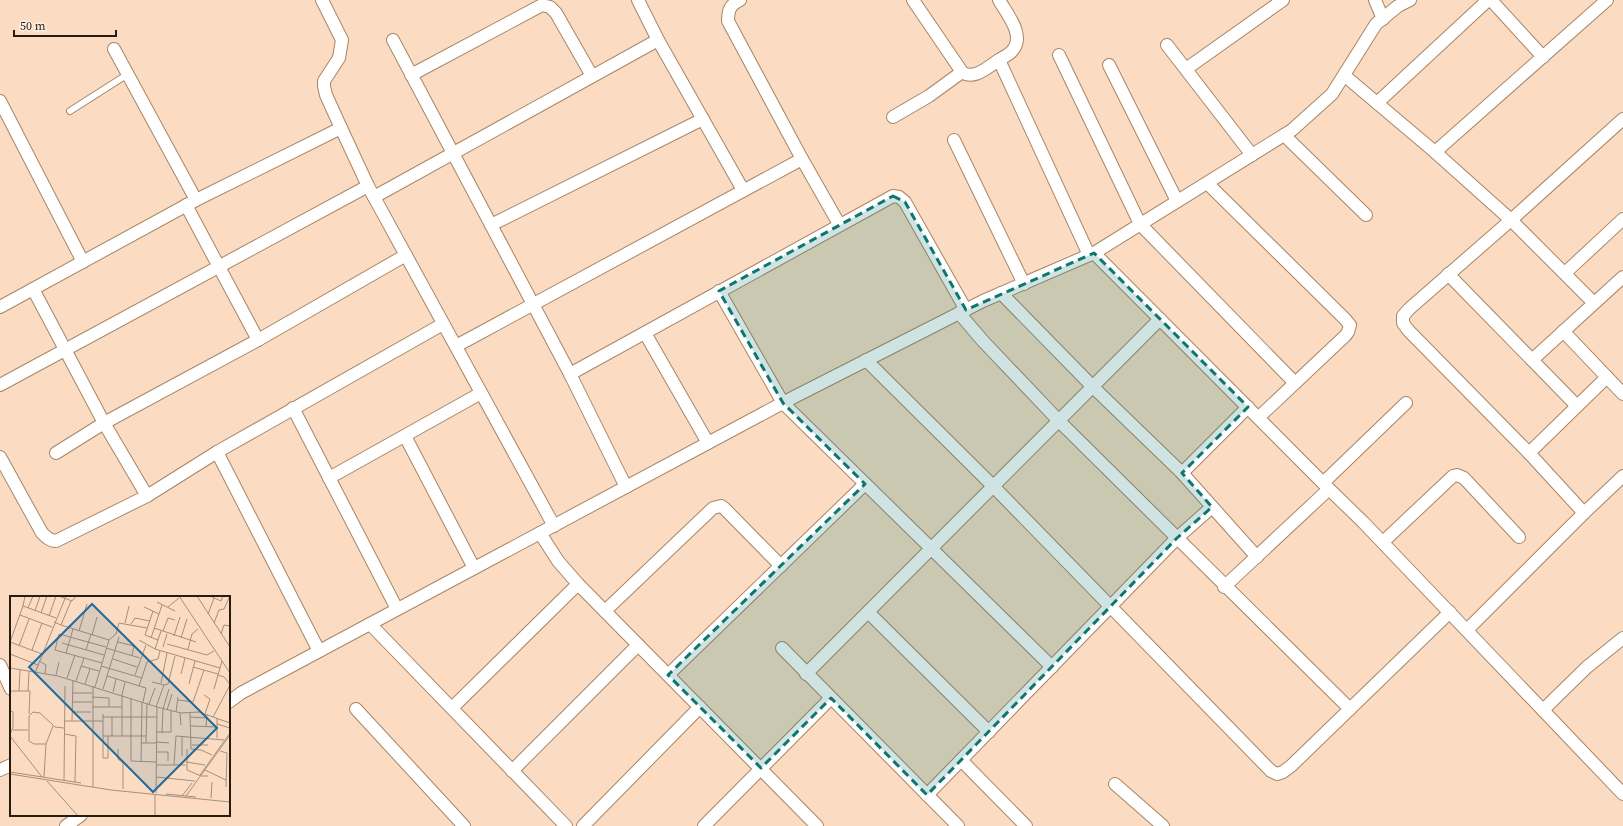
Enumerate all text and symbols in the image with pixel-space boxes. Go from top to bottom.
scale bar [14,12,116,38]
text: 50 m [20,18,46,34]
inset map [10,596,230,816]

